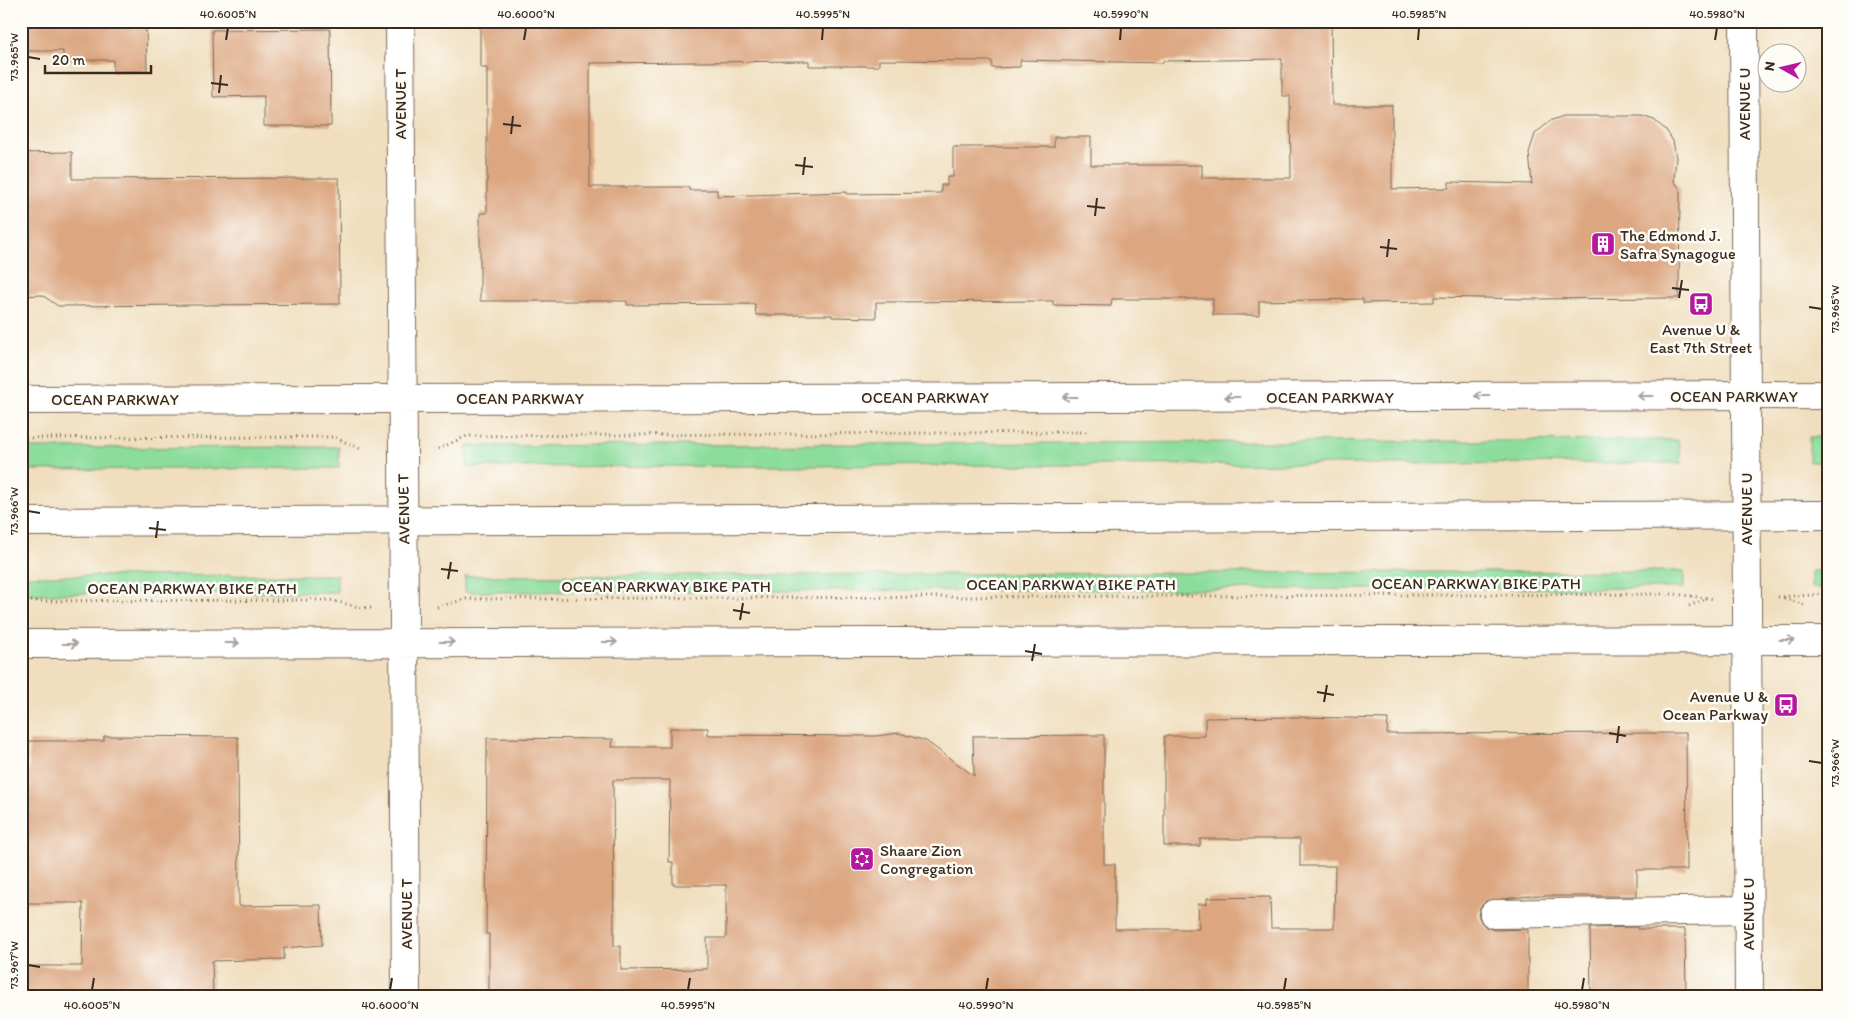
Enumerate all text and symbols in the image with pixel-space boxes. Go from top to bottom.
text: 40.6005°N [200,7,256,21]
text: 40.6000°N [497,7,555,21]
text: 40.5995°N [796,7,850,21]
text: 40.5990°N [1093,7,1149,21]
text: 40.5985°N [1392,7,1446,21]
text: 40.5980°N [1689,7,1745,21]
text: 73.965°W [7,33,21,81]
scale bar [45,42,151,74]
north arrow [1756,42,1806,92]
text: 20 m [52,51,86,69]
text: N [1761,60,1779,72]
street label: AVENUE U [1735,68,1754,140]
street label: AVENUE T [391,69,410,139]
place label: The Edmond J. Safra Synagogue [1620,226,1736,263]
building icon: The Edmond J. Safra Synagogue [1590,231,1616,257]
text: 73.965°W [1828,285,1842,333]
bus stop icon: Avenue U & East 7th Street [1688,291,1714,317]
place label: Avenue U & East 7th Street [1650,320,1752,357]
street label: OCEAN PARKWAY [1670,387,1798,406]
street label: OCEAN PARKWAY [861,388,989,407]
street label: OCEAN PARKWAY [1266,388,1394,407]
street label: OCEAN PARKWAY [456,389,584,408]
street label: OCEAN PARKWAY [51,390,179,409]
one-way arrow [1474,391,1490,401]
one-way arrow [1637,391,1653,401]
one-way arrow [1062,392,1078,402]
one-way arrow [1224,392,1240,402]
street label: AVENUE T [393,473,414,545]
street label: AVENUE U [1737,473,1756,545]
text: 73.966°W [7,487,21,535]
street label: OCEAN PARKWAY BIKE PATH [1371,574,1581,593]
street label: OCEAN PARKWAY BIKE PATH [966,575,1176,594]
street label: OCEAN PARKWAY BIKE PATH [561,577,771,596]
street label: OCEAN PARKWAY BIKE PATH [87,579,297,598]
one-way arrow [1779,635,1795,645]
one-way arrow [439,637,455,647]
one-way arrow [602,637,618,647]
one-way arrow [224,638,240,648]
one-way arrow [62,639,78,649]
place label: Avenue U & Ocean Parkway [1662,687,1769,724]
bus stop icon: Avenue U & Ocean Parkway [1773,692,1799,718]
text: 73.966°W [1828,739,1842,787]
place label: Shaare Zion Congregation [880,841,973,878]
synagogue icon: Shaare Zion Congregation [849,846,875,872]
street label: AVENUE U [1739,878,1758,950]
street label: AVENUE T [397,879,416,949]
text: 73.967°W [7,941,21,989]
text: 40.6005°N [64,998,120,1012]
text: 40.6000°N [361,998,419,1012]
text: 40.5995°N [661,998,715,1012]
text: 40.5990°N [958,998,1014,1012]
text: 40.5985°N [1257,998,1311,1012]
text: 40.5980°N [1554,998,1610,1012]

